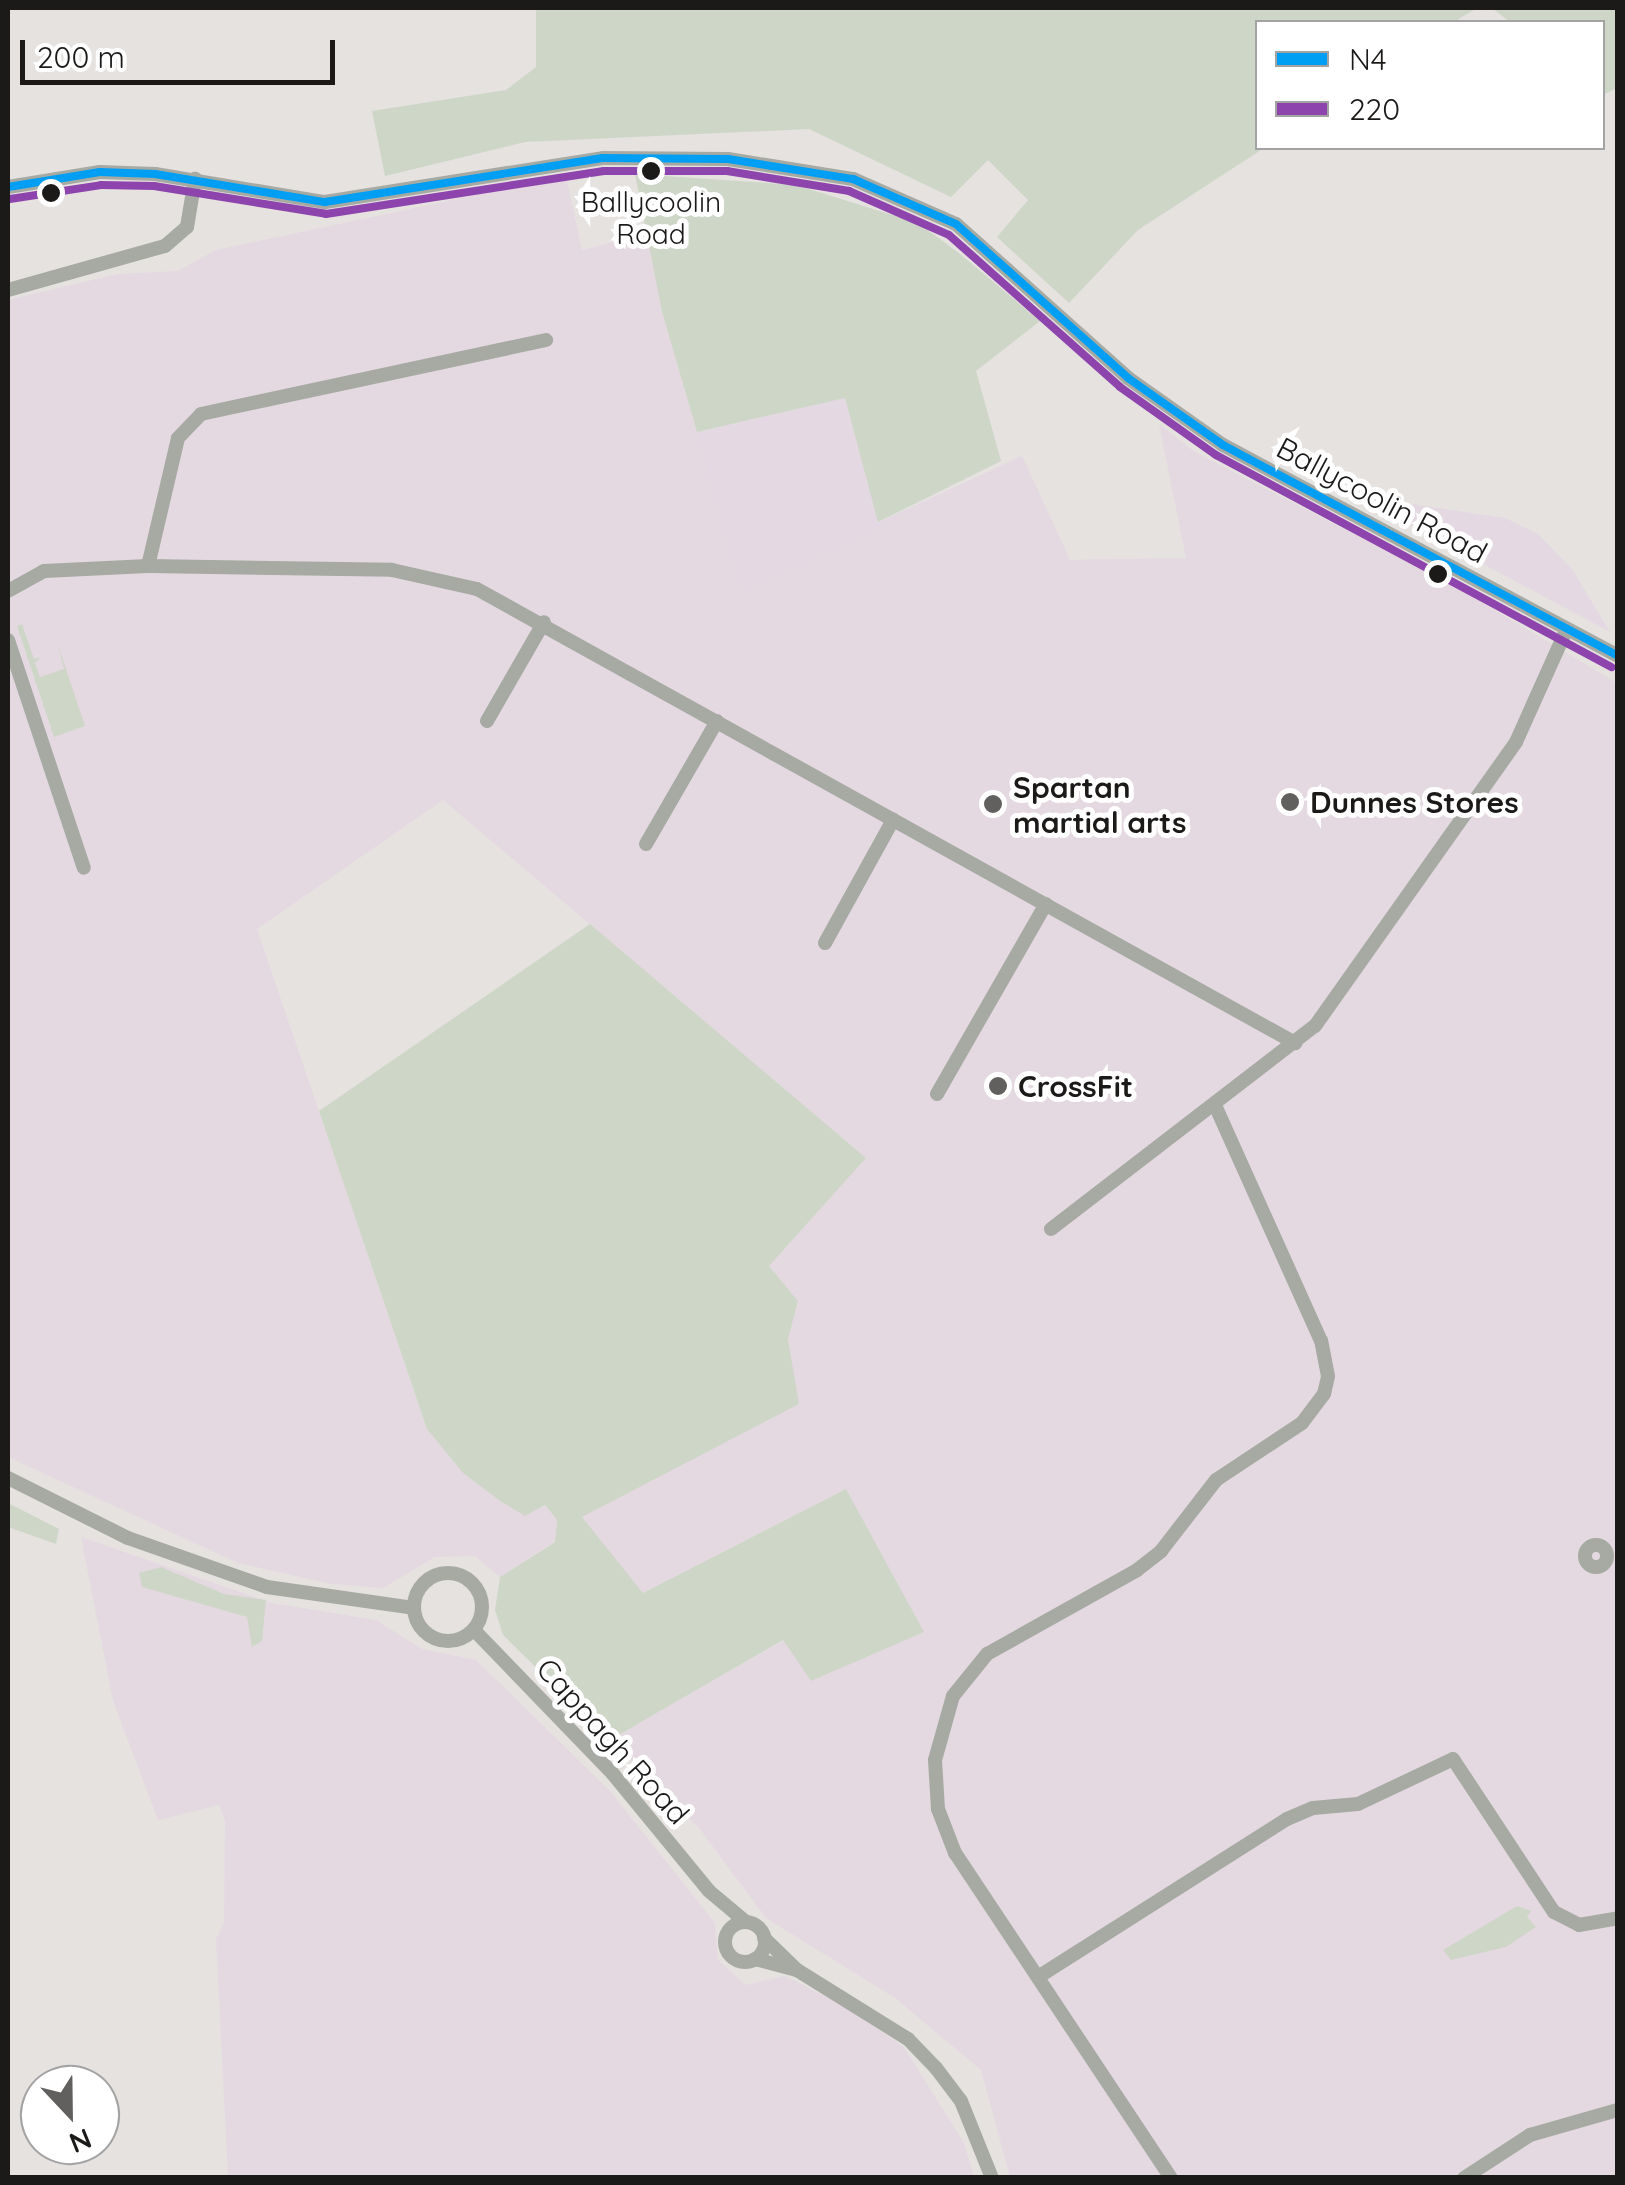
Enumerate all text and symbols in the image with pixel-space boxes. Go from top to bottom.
scale bar [25,20,340,82]
legend [1255,20,1605,150]
text: 200 m [37,38,125,76]
text: N4 [1349,40,1387,78]
text: 220 [1349,90,1400,128]
marker: Ballycoolin Road [641,161,661,181]
unlabelled marker [41,183,61,203]
place label: Ballycoolin Road [581,185,721,251]
street label: Ballycoolin Road [1271,429,1493,571]
unlabelled marker [1428,564,1448,584]
place label: Spartan martial arts [1013,769,1186,840]
place label: Dunnes Stores [1310,784,1519,820]
marker: Dunnes Stores [1279,791,1301,813]
marker: Spartan martial arts [982,793,1004,815]
place label: CrossFit [1018,1068,1133,1104]
marker: CrossFit [987,1075,1009,1097]
street label: Cappagh Road [529,1651,697,1831]
north arrow [20,2065,120,2165]
text: N [65,2121,97,2162]

